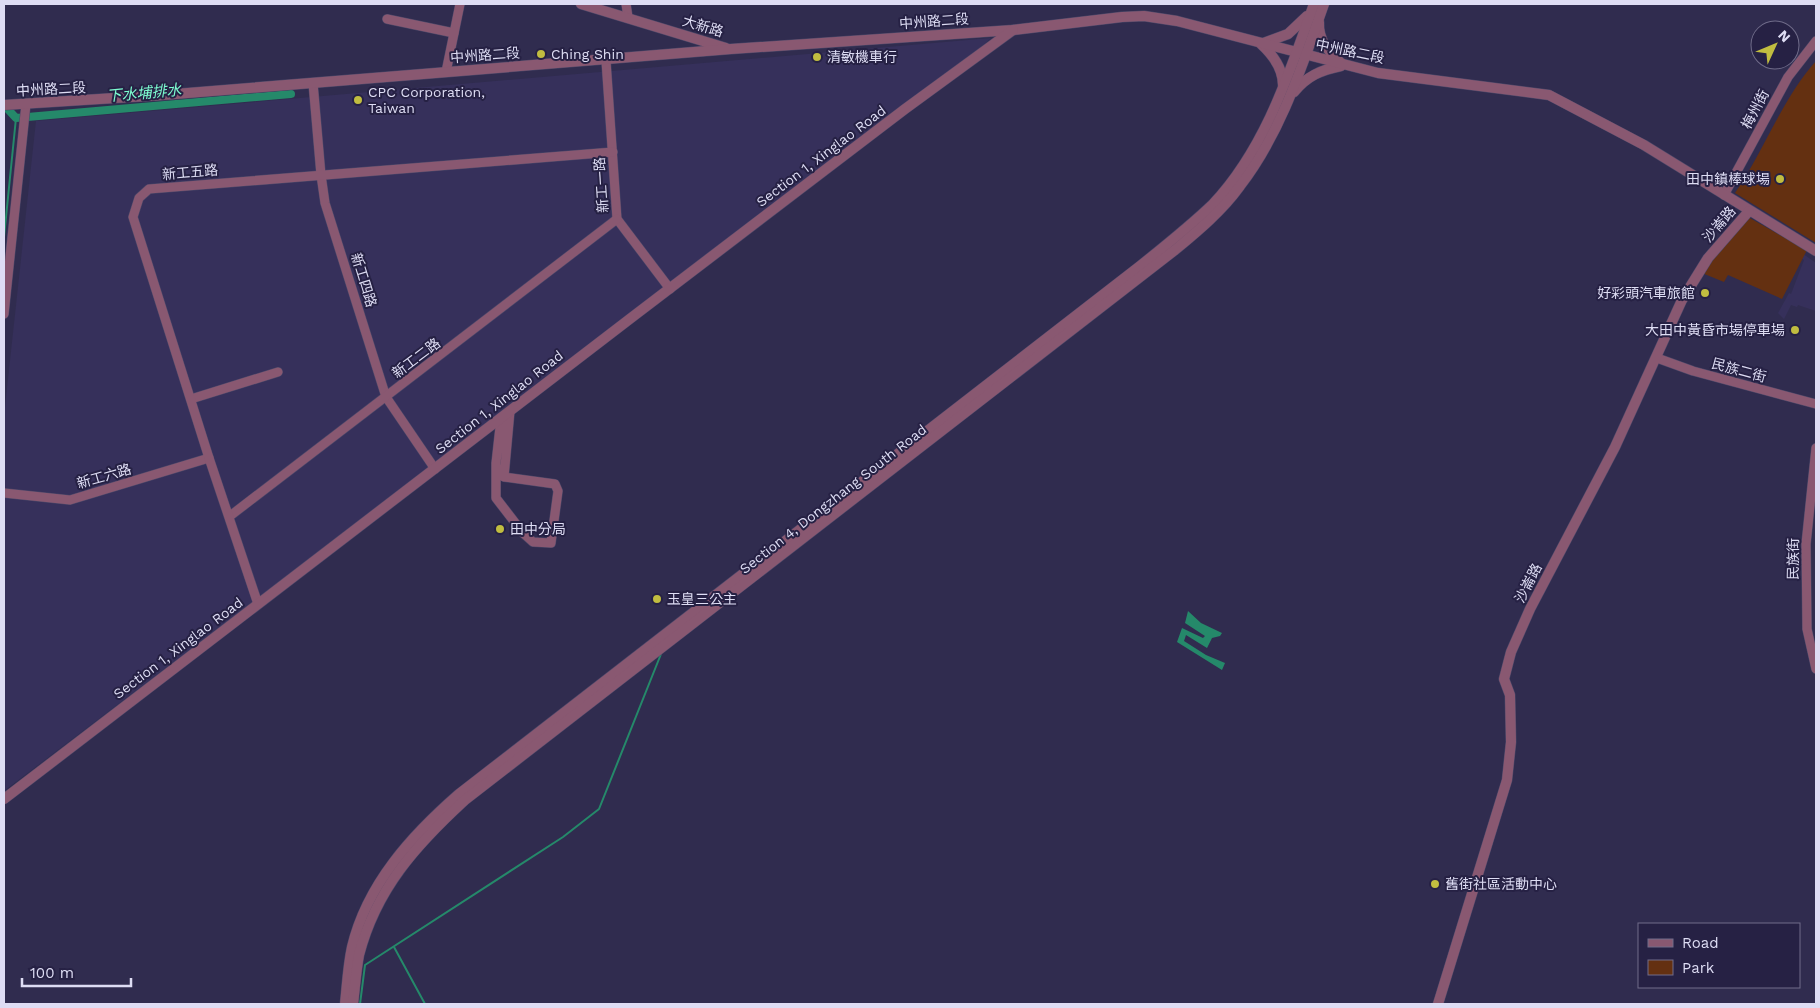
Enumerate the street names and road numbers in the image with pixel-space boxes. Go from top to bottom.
street label: 中州路二段 [899,11,969,31]
street label: 大新路 [681,12,725,40]
street label: 中州路二段 [1314,36,1386,66]
street label: 中州路二段 [450,45,520,65]
street label: 中州路二段 [16,79,86,99]
street label: 梅州街 [1738,87,1772,131]
street label: Section 1, Xinglao Road [753,102,889,210]
street label: 新工一路 [591,157,611,213]
street label: 新工五路 [161,162,219,182]
street label: 沙崙路 [1699,203,1739,245]
street label: 新工四路 [348,251,380,309]
street label: 新工二路 [389,335,443,381]
street label: Section 1, Xinglao Road [432,347,566,457]
street label: 民族二街 [1710,355,1768,385]
street label: Section 4, Dongzhang South Road [737,421,929,577]
street label: 新工六路 [75,461,133,491]
street label: 民族街 [1785,538,1801,580]
street label: 沙崙路 [1511,561,1545,605]
street label: Section 1, Xinglao Road [110,594,246,702]

